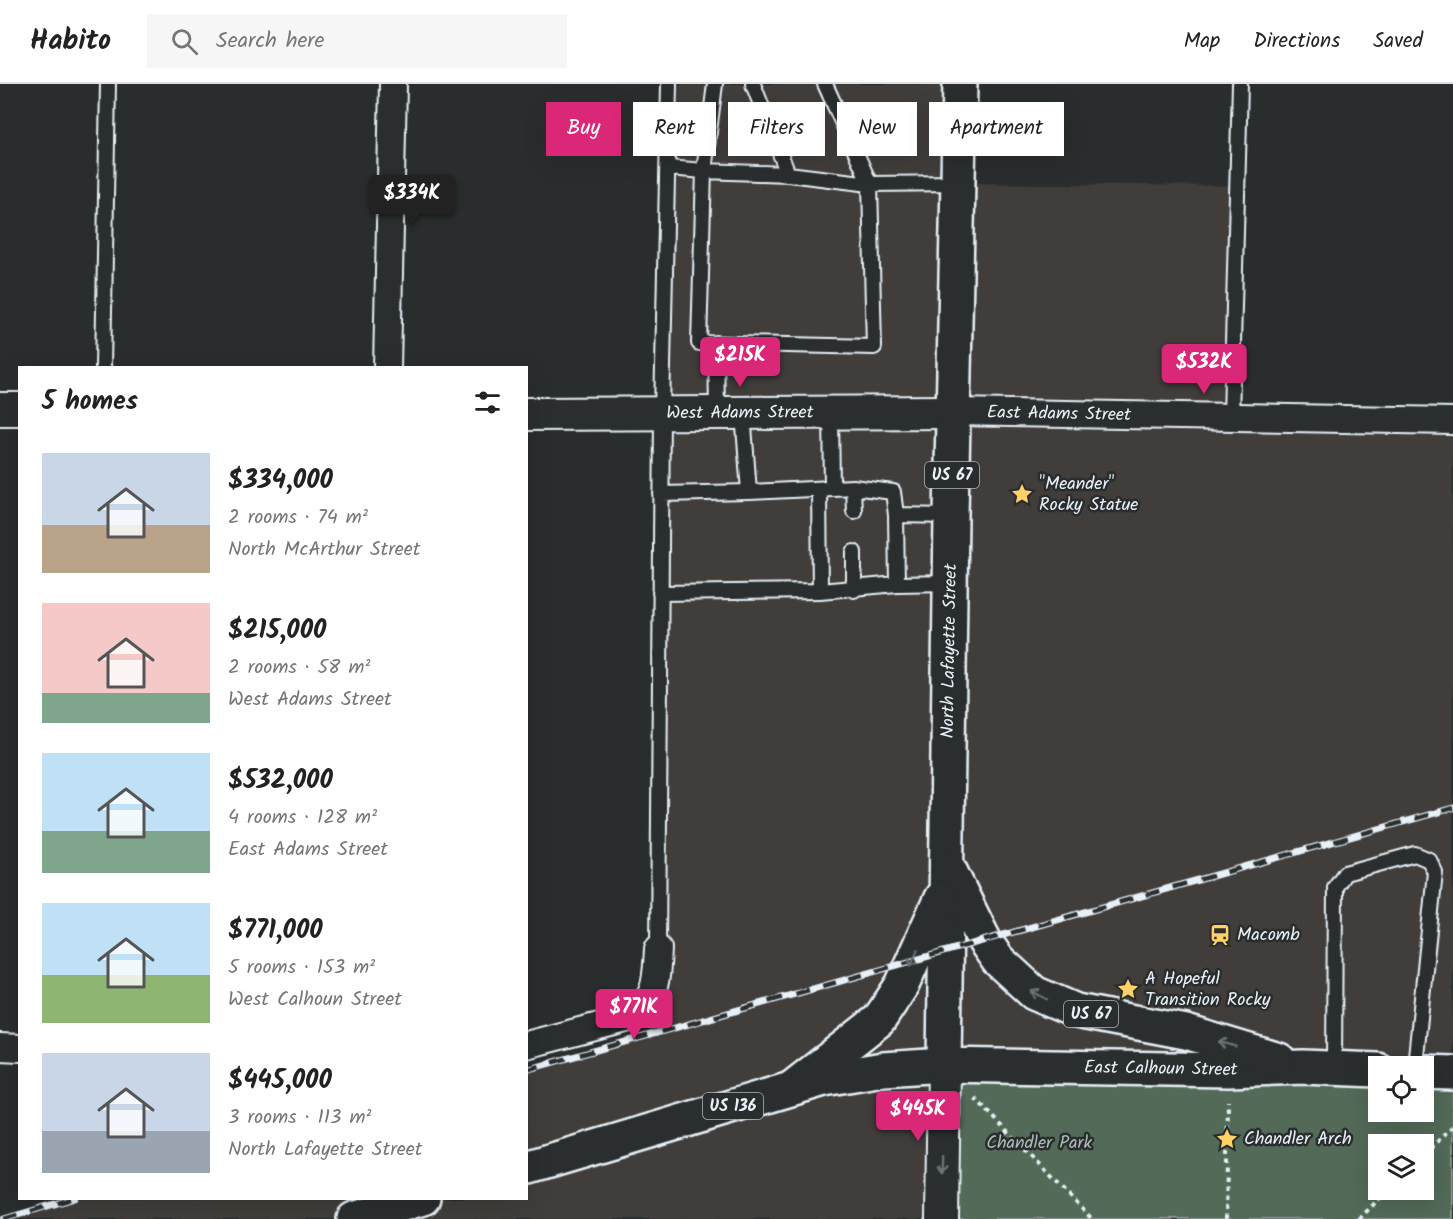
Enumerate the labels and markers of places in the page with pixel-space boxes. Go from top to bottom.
pin: $334K [370,175,454,226]
pin: $215K [698,337,782,388]
pin: $532K [1162,344,1246,395]
place label: "Meander" Rocky Statue [1039,470,1138,520]
place icon: "Meander" Rocky Statue [1010,482,1034,506]
place label: Macomb [1237,921,1300,950]
station icon: Macomb [1208,923,1232,947]
place label: A Hopeful Transition Rocky [1145,965,1271,1015]
place icon: A Hopeful Transition Rocky [1116,977,1140,1001]
pin: $771K [592,989,676,1040]
pin: $445K [876,1091,960,1142]
place label: Chandler Arch [1244,1125,1352,1154]
place icon: Chandler Arch [1215,1127,1239,1151]

